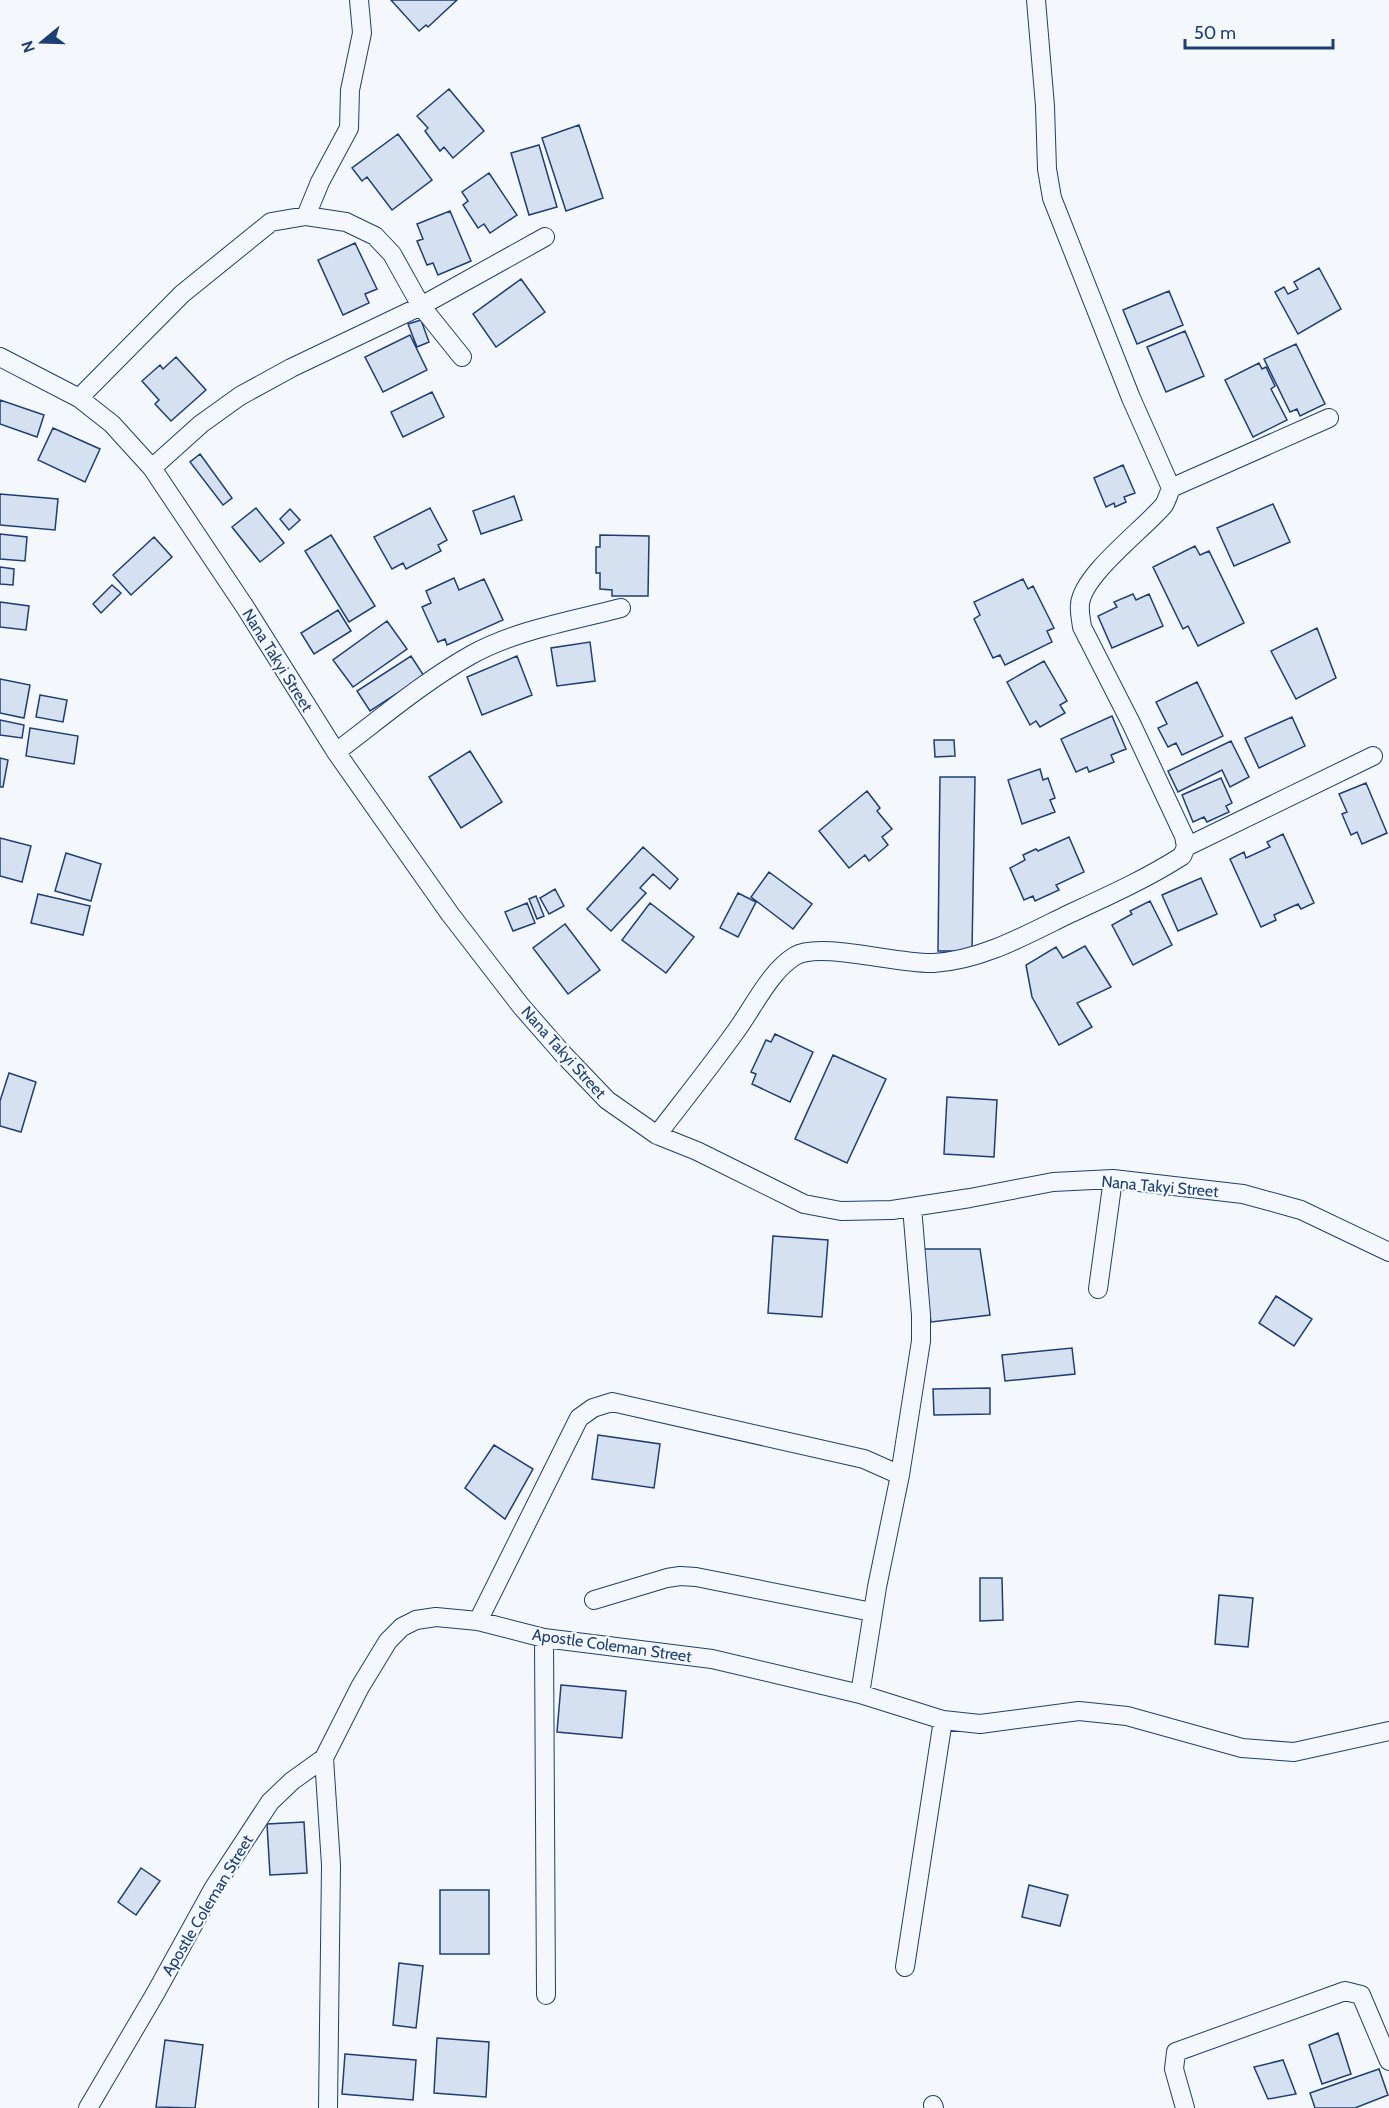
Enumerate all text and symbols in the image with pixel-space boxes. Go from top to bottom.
north arrow [12,12,72,72]
scale bar [1185,12,1334,50]
text: 50 m [1194,22,1236,44]
text: N [17,38,39,55]
street label: Nana Takyi Street [238,605,317,716]
street label: Nana Takyi Street [517,1002,610,1103]
street label: Nana Takyi Street [1101,1172,1220,1201]
street label: Apostle Coleman Street [531,1625,693,1666]
street label: Apostle Coleman Street [158,1831,257,1979]

